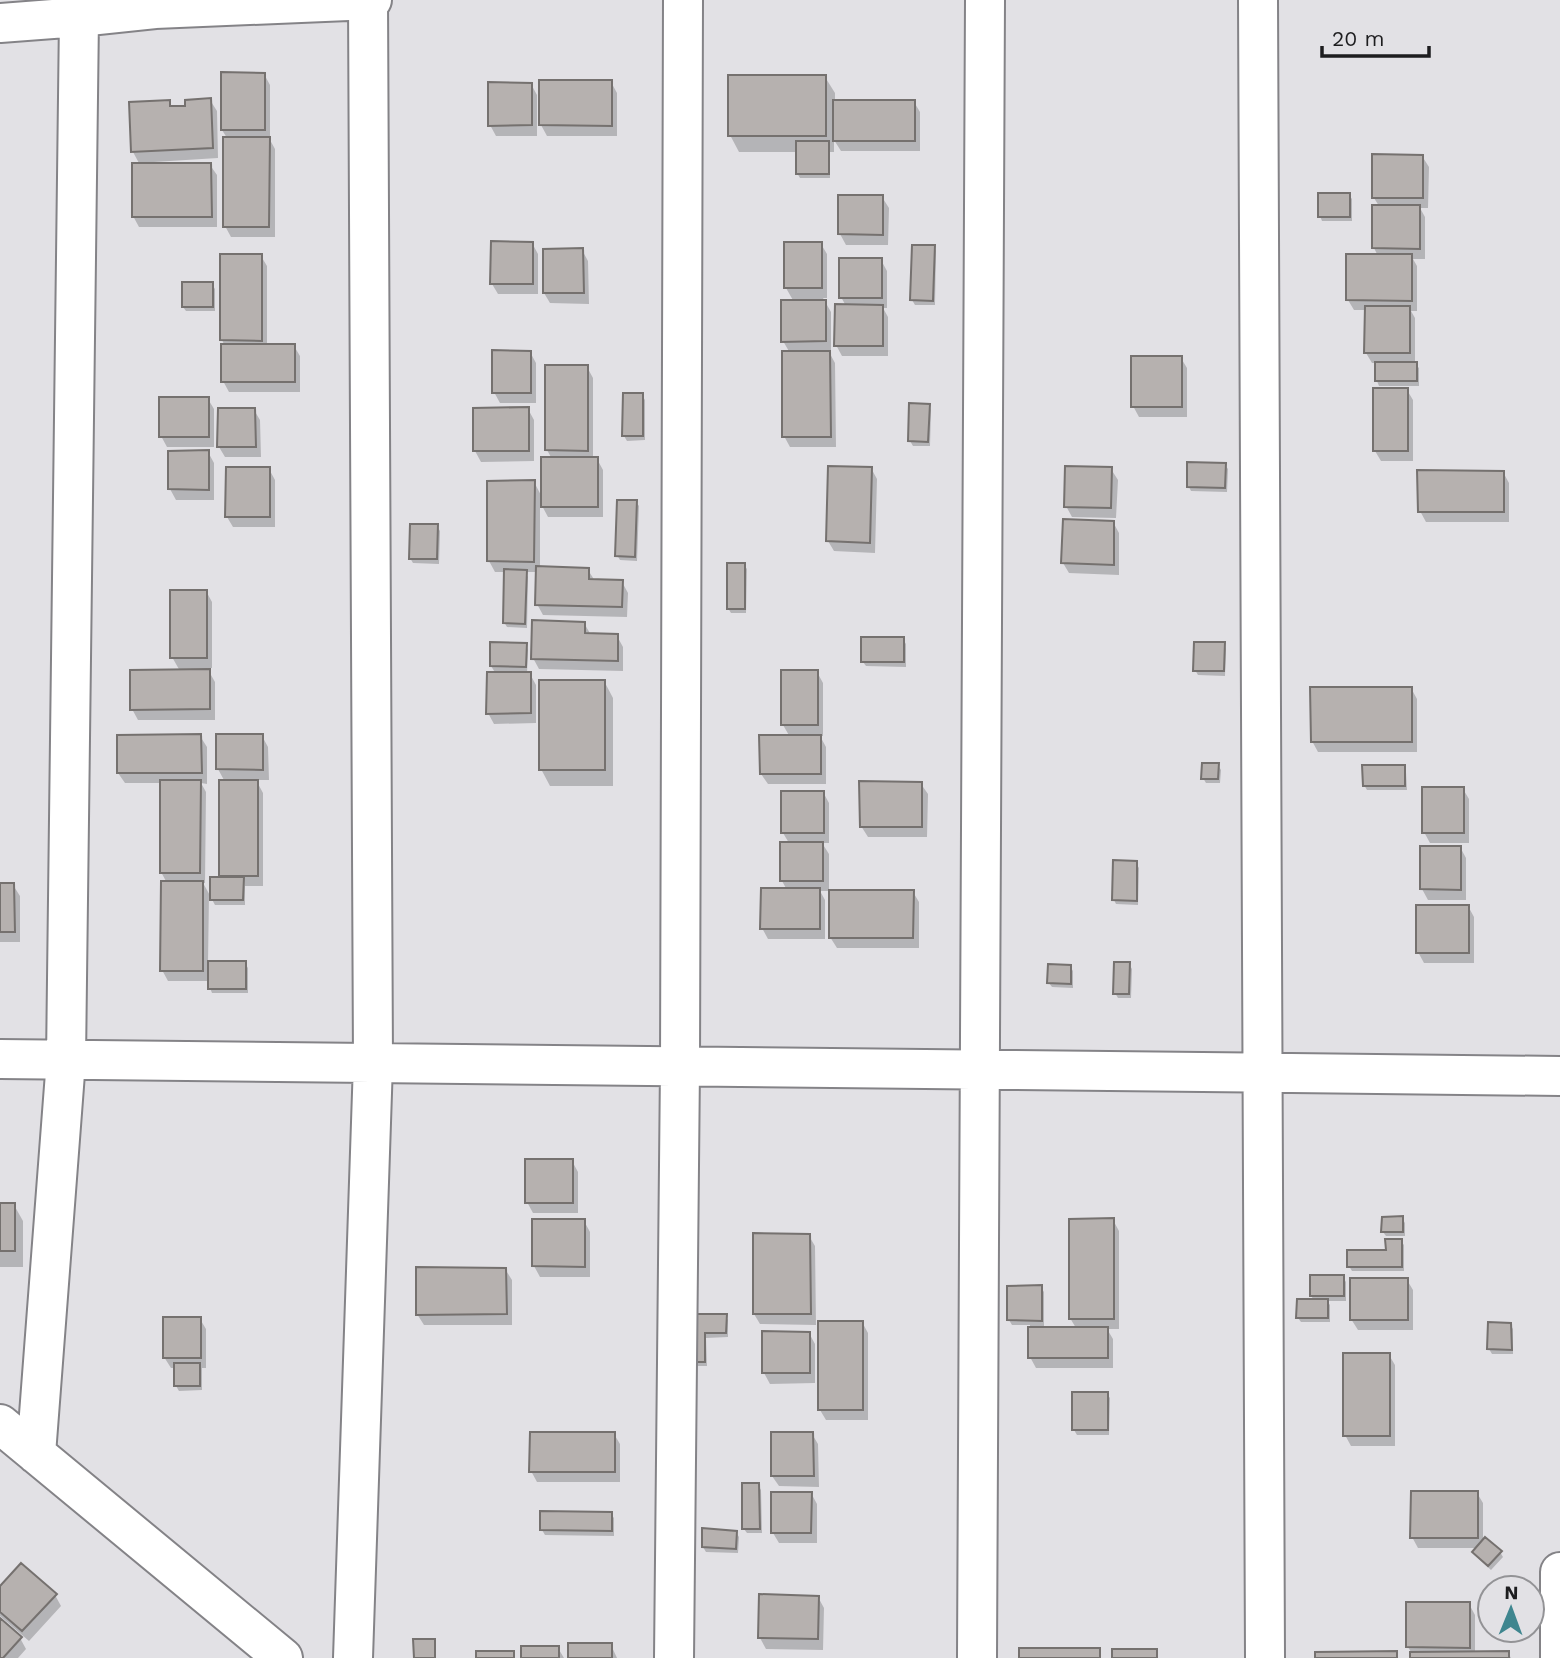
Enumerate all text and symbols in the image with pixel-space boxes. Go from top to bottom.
scale bar [1322,14,1429,58]
text: 20 m [1332,26,1384,51]
north arrow [1476,1574,1546,1644]
text: N [1504,1581,1519,1604]

